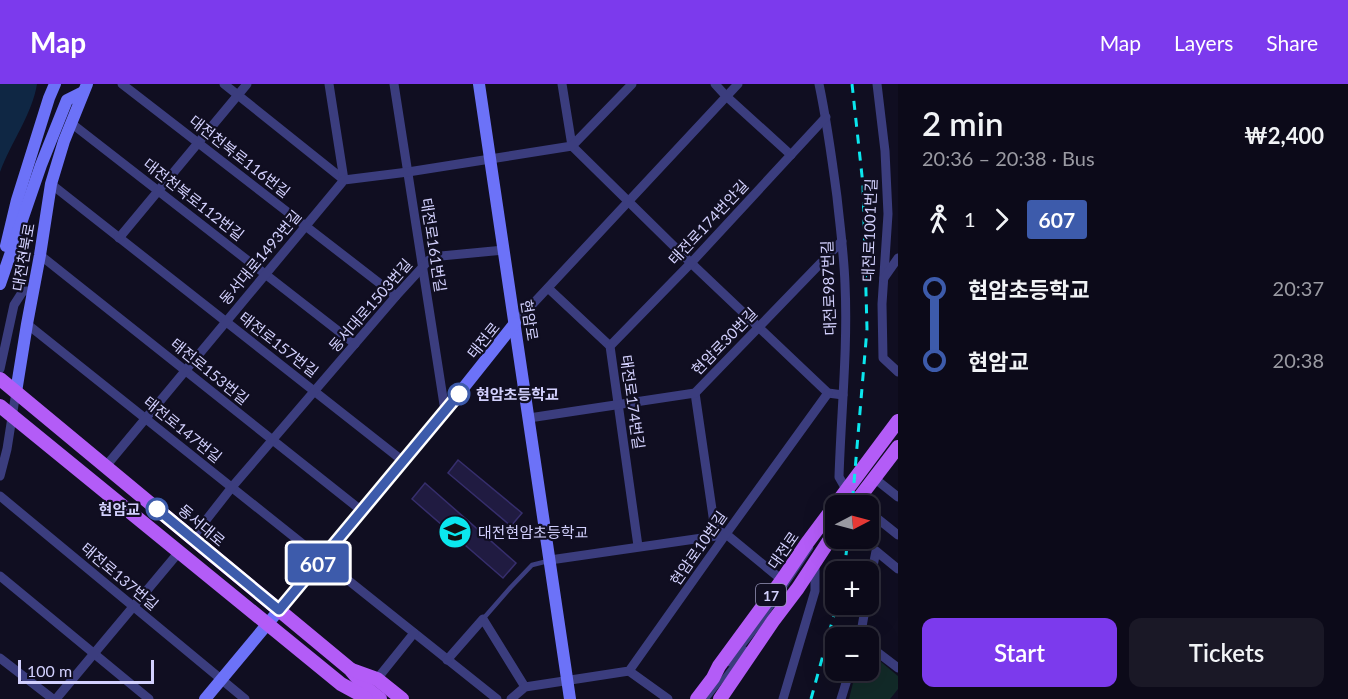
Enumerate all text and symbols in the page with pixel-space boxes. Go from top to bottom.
text: Map [30,25,86,59]
text: Map [1100,30,1141,55]
text: Layers [1174,30,1233,55]
text: Share [1266,30,1318,55]
text: 2 min [922,103,1003,143]
street label: 대전천북로116번길 [186,111,294,201]
text: ₩2,400 [1244,122,1324,149]
text: 20:36 – 20:38 · Bus [922,146,1095,170]
street label: 대전천북로112번길 [140,154,248,244]
street label: 태전로174번안길 [664,176,752,268]
street label: 대전로1001번길 [858,178,880,282]
street label: 태전로161번길 [418,197,450,293]
icon: walk [922,203,955,236]
icon: forward [985,203,1018,236]
street label: 동서대로1493번길 [215,206,305,308]
text: 1 [964,207,976,231]
text: 607 [1039,207,1075,232]
street label: 대전천북로 [8,221,38,293]
street label: 대전로987번길 [817,240,839,336]
street label: 동서대로1503번길 [325,255,415,355]
text: 현암초등학교 [968,276,1089,303]
text: 20:37 [1273,276,1324,300]
street label: 현암로 [518,298,542,342]
street label: 현암로30번길 [688,304,760,378]
street label: 태전로157번길 [236,308,322,380]
street label: 태전로 [463,318,503,362]
street label: 태전로153번길 [167,334,253,408]
text: 현암교 [968,348,1029,375]
text: 20:38 [1273,348,1324,372]
street label: 태전로174번길 [617,354,649,450]
marker: 현암초등학교 [448,383,470,405]
place label: 현암초등학교 [476,385,559,403]
street label: 태전로147번길 [140,392,226,466]
north arrow [825,495,879,549]
map controls [825,495,879,681]
marker: 현암교 [146,498,168,520]
place label: 현암교 [99,500,140,518]
street label: 동서대로 [175,500,229,550]
street label: 현암로10번길 [666,507,730,589]
school or university icon: 대전현암초등학교 [437,514,473,550]
place label: 대전현암초등학교 [478,523,588,541]
street label: 대전로 [764,528,802,572]
street label: 태전로137번길 [78,539,162,613]
line badge: 607 [284,544,352,582]
text: 607 [300,551,336,576]
button: + [825,561,879,615]
road number: 17 [756,584,786,606]
button: Start [922,618,1117,687]
button: Tickets [1129,618,1324,687]
button: − [825,627,879,681]
scale bar [18,657,154,684]
text: 100 m [27,661,72,680]

